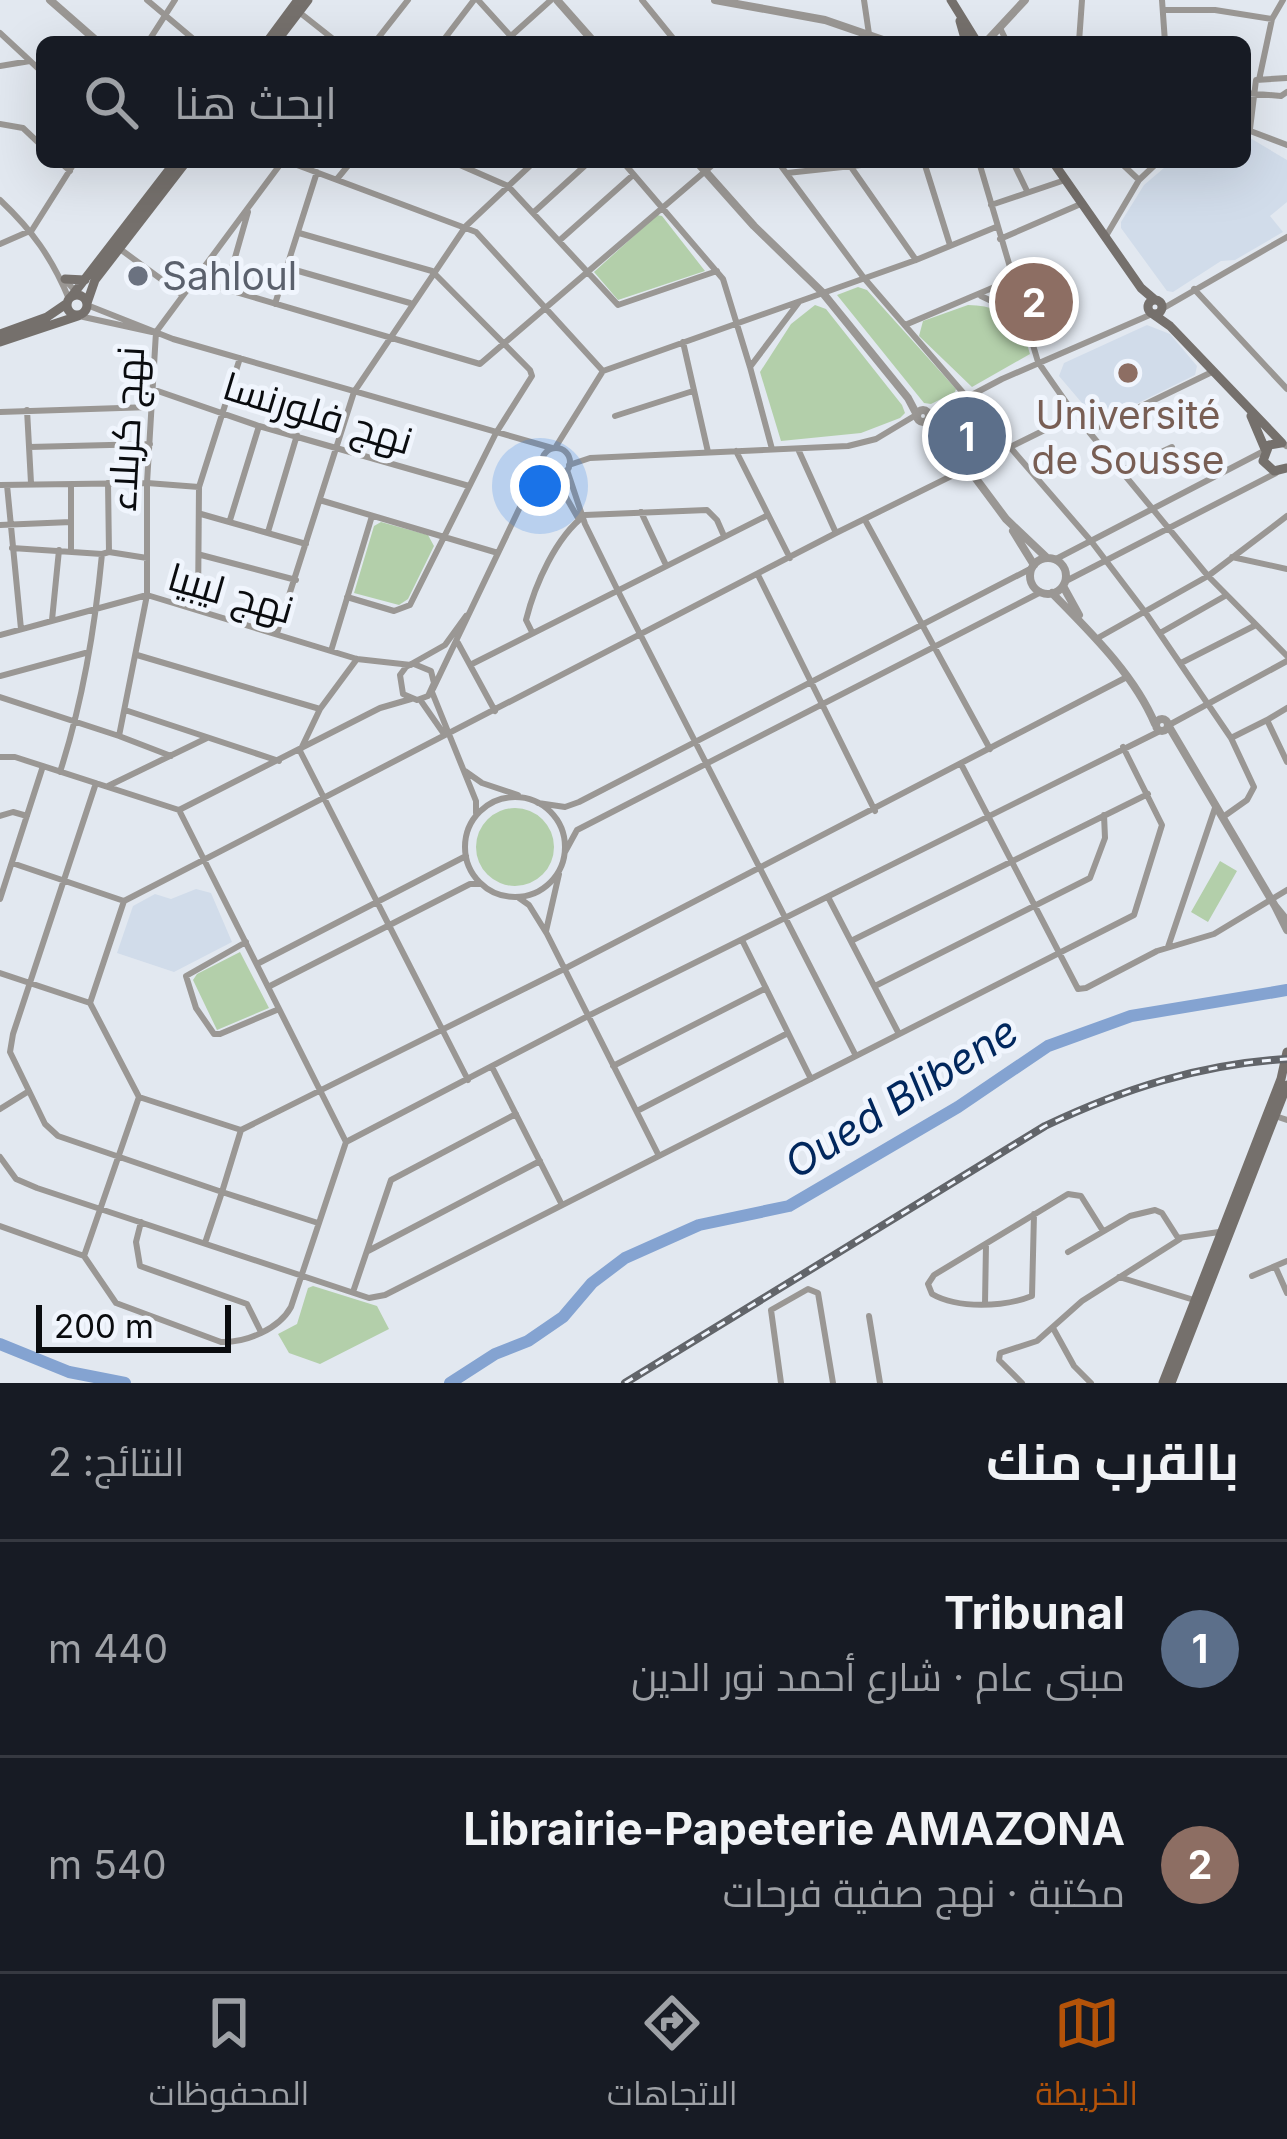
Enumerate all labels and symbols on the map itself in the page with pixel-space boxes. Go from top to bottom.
place label: Sahloul [162,252,297,299]
pin: 2 [995,257,1073,347]
marker: Sahloul [125,263,151,289]
street label: نهج كربلاء [98,345,157,513]
marker: Université de Sousse [1115,360,1141,386]
street label: نهج فلورنسا [217,361,419,467]
pin: 1 [928,391,1006,481]
place label: Université de Sousse [1032,391,1224,483]
your location [510,456,570,516]
street label: نهج ليبيا [162,552,299,637]
water label: Oued Blibene [775,1005,1027,1189]
scale bar [36,1299,231,1352]

